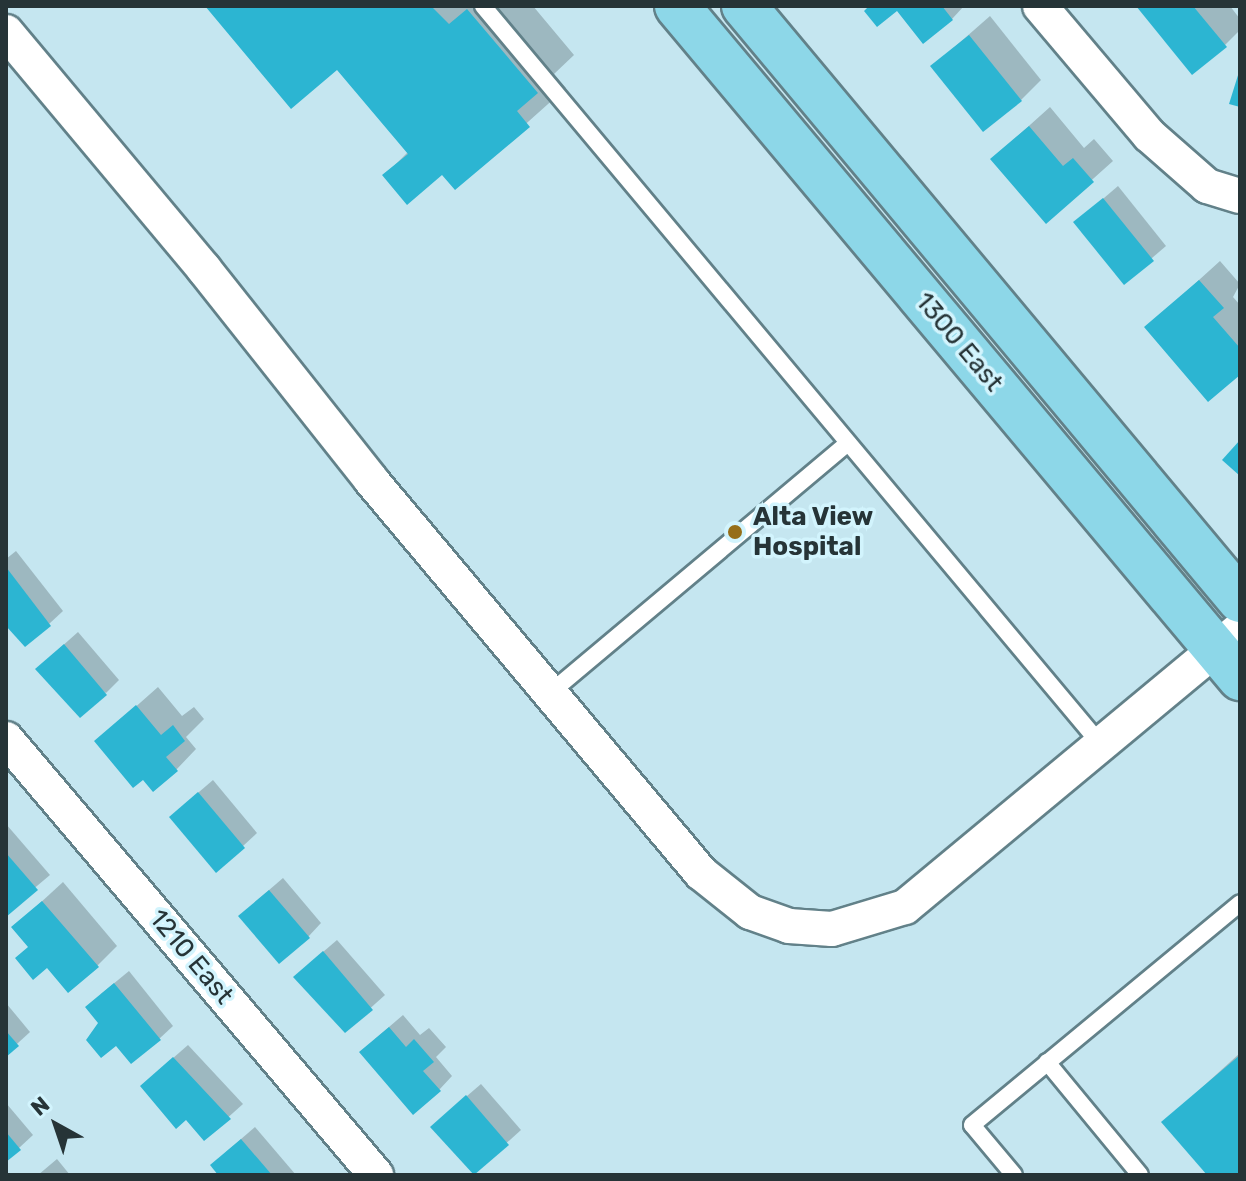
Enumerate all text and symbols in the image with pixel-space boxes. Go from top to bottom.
street label: 1300 East [909,286,1009,398]
place label: Alta View Hospital [753,501,874,562]
marker: Alta View Hospital [724,521,746,543]
street label: 1210 East [142,903,240,1011]
north arrow [16,1085,96,1165]
text: N [26,1091,55,1122]

